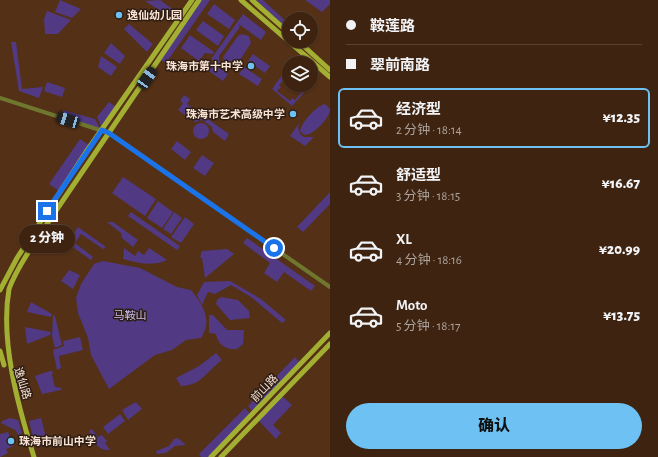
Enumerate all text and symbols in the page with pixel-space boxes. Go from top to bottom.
place label: 逸仙幼儿园 [127,9,182,21]
marker: 逸仙幼儿园 [114,10,124,20]
map controls [282,12,318,92]
button: locate [282,12,318,48]
text: 鞍莲路 [370,19,415,34]
button: layers [282,56,318,92]
text: 翠前南路 [370,58,430,73]
place label: 珠海市第十中学 [166,60,243,72]
marker: 珠海市第十中学 [246,61,256,71]
car [135,65,159,91]
icon: car [348,100,384,136]
text: 经济型 [396,102,441,117]
place label: 珠海市艺术高级中学 [186,108,285,120]
marker: 珠海市艺术高级中学 [288,109,298,119]
text: ¥12.35 [602,110,640,125]
car [55,111,81,129]
text: 2 分钟 · 18:14 [396,124,462,137]
icon: car [348,166,384,202]
text: 舒适型 [396,168,441,183]
text: ¥16.67 [602,176,640,191]
text: 3 分钟 · 18:15 [396,190,460,203]
route end [38,202,56,220]
callout: 2 分钟 [19,225,75,253]
text: 2 分钟 [30,232,64,245]
icon: car [348,232,384,268]
text: XL [396,232,412,247]
route start [265,239,283,257]
text: ¥20.99 [599,242,640,257]
text: 4 分钟 · 18:16 [396,254,462,267]
icon: car [348,298,384,334]
text: Moto [396,298,428,313]
text: ¥13.75 [603,308,640,323]
park label: 马鞍山 [114,309,147,321]
text: 5 分钟 · 18:17 [396,320,460,333]
street label: 逸仙路 [12,365,34,401]
street label: 前山路 [248,372,280,404]
button: 确认 [346,403,642,449]
place label: 珠海市前山中学 [19,435,96,447]
marker: 珠海市前山中学 [6,436,16,446]

